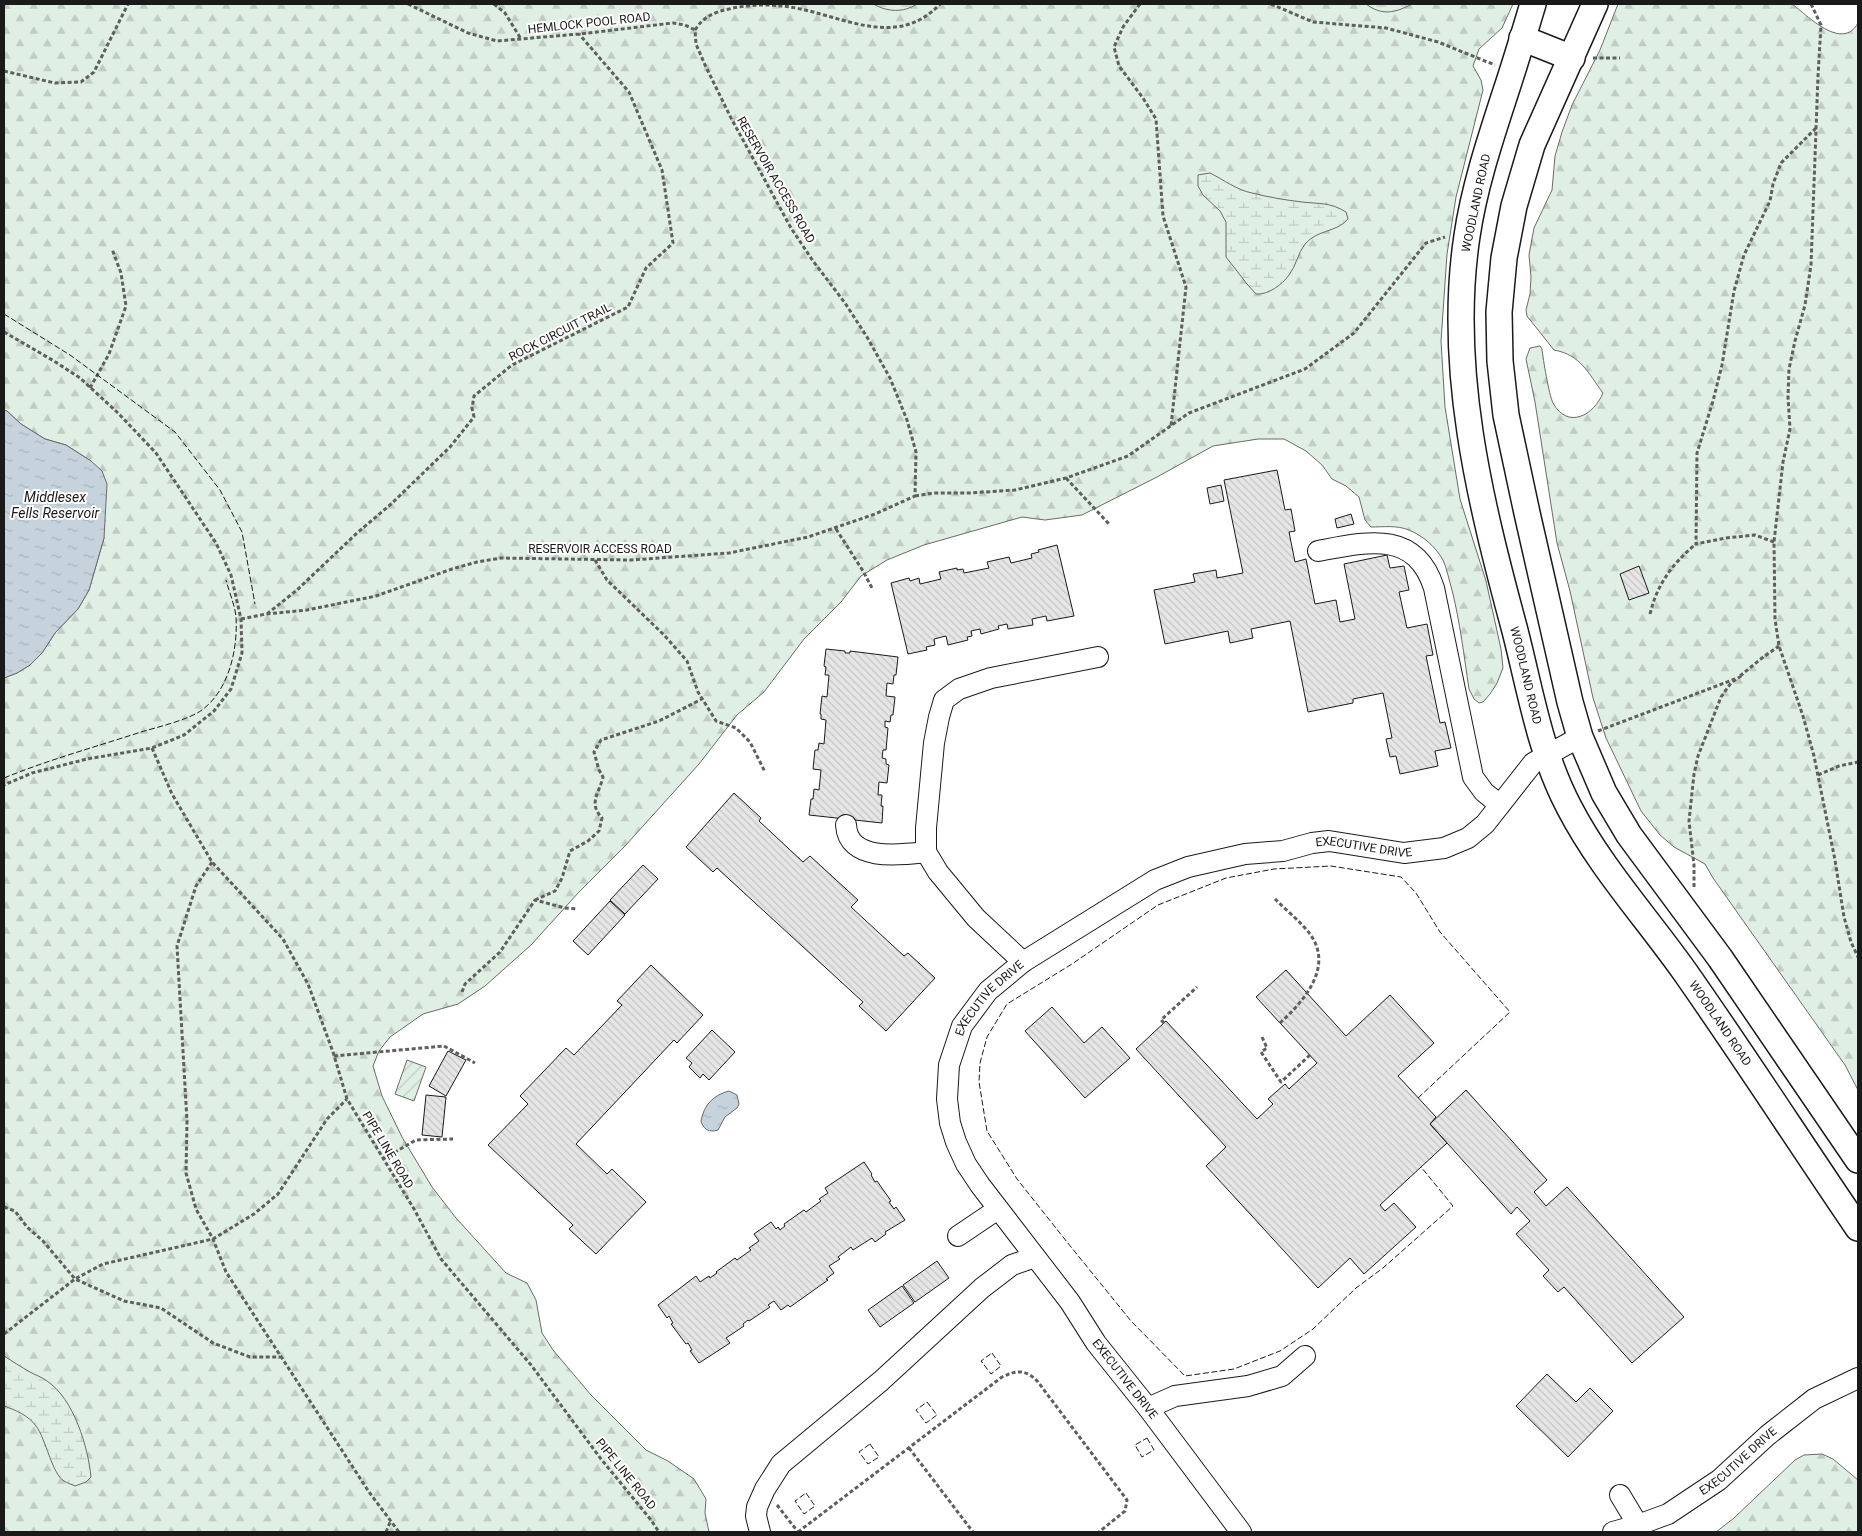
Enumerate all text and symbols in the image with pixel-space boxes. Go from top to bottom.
street label: HEMLOCK POOL ROAD [527,10,651,36]
street label: RESERVOIR ACCESS ROAD [734,114,818,246]
street label: WOODLAND ROAD [1459,152,1493,253]
street label: ROCK CIRCUIT TRAIL [507,300,614,364]
water label: Middlesex Fells Reservoir [11,489,100,521]
street label: RESERVOIR ACCESS ROAD [528,542,672,556]
street label: WOODLAND ROAD [1507,625,1545,726]
street label: EXECUTIVE DRIVE [1315,834,1413,860]
street label: EXECUTIVE DRIVE [952,957,1027,1038]
street label: WOODLAND ROAD [1686,978,1754,1069]
street label: PIPE LINE ROAD [359,1109,417,1191]
street label: EXECUTIVE DRIVE [1089,1336,1161,1422]
street label: EXECUTIVE DRIVE [1697,1424,1780,1498]
street label: PIPE LINE ROAD [593,1436,659,1513]

